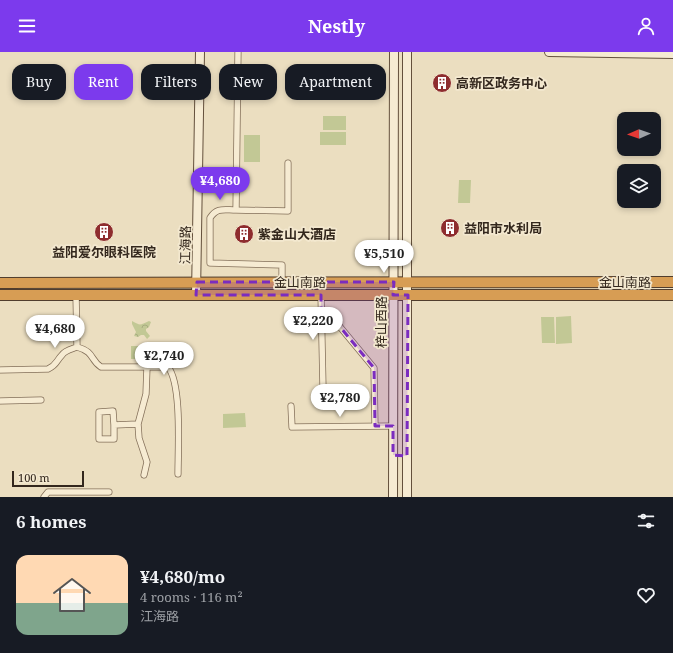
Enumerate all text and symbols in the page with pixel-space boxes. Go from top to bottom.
text: Nestly [308,14,365,38]
icon: menu [16,15,38,37]
icon: person [635,15,657,37]
chip: Buy [12,64,66,100]
chip: Rent [74,64,133,100]
chip: Filters [141,64,211,100]
chip: New [219,64,277,100]
chip: Apartment [285,64,386,100]
building icon: 高新区政务中心 [431,72,453,94]
place label: 高新区政务中心 [456,74,547,92]
north arrow [617,112,661,156]
map controls [617,112,661,208]
button: layers [617,164,661,208]
pin: ¥4,680 [187,167,253,201]
text: ¥4,680 [200,171,240,189]
building icon: 益阳市水利局 [439,217,461,239]
place label: 益阳市水利局 [464,219,542,237]
building icon: 益阳爱尔眼科医院 [93,221,115,243]
building icon: 紫金山大酒店 [233,223,255,245]
street label: 江海路 [176,225,194,265]
place label: 紫金山大酒店 [258,225,336,243]
pin: ¥5,510 [351,240,417,274]
place label: 益阳爱尔眼科医院 [52,243,156,261]
text: ¥5,510 [364,244,404,262]
street label: 金山南路 [274,273,326,291]
street label: 金山南路 [599,273,651,291]
street label: 梓山西路 [372,296,390,348]
pin: ¥2,220 [280,307,346,341]
text: ¥2,220 [293,311,333,329]
pin: ¥4,680 [22,315,88,349]
text: ¥4,680 [35,319,75,337]
pin: ¥2,740 [131,342,197,376]
text: ¥2,740 [144,346,184,364]
pin: ¥2,780 [307,384,373,418]
text: ¥2,780 [320,388,360,406]
scale bar [12,469,84,488]
text: 100 m [18,470,50,485]
text: 6 homes [16,510,86,533]
icon: filters [635,510,657,532]
text: ¥4,680/mo [140,565,225,588]
icon: home [48,571,96,619]
icon: heart [635,584,657,606]
text: 4 rooms · 116 m² [140,588,243,606]
text: 江海路 [140,607,179,625]

